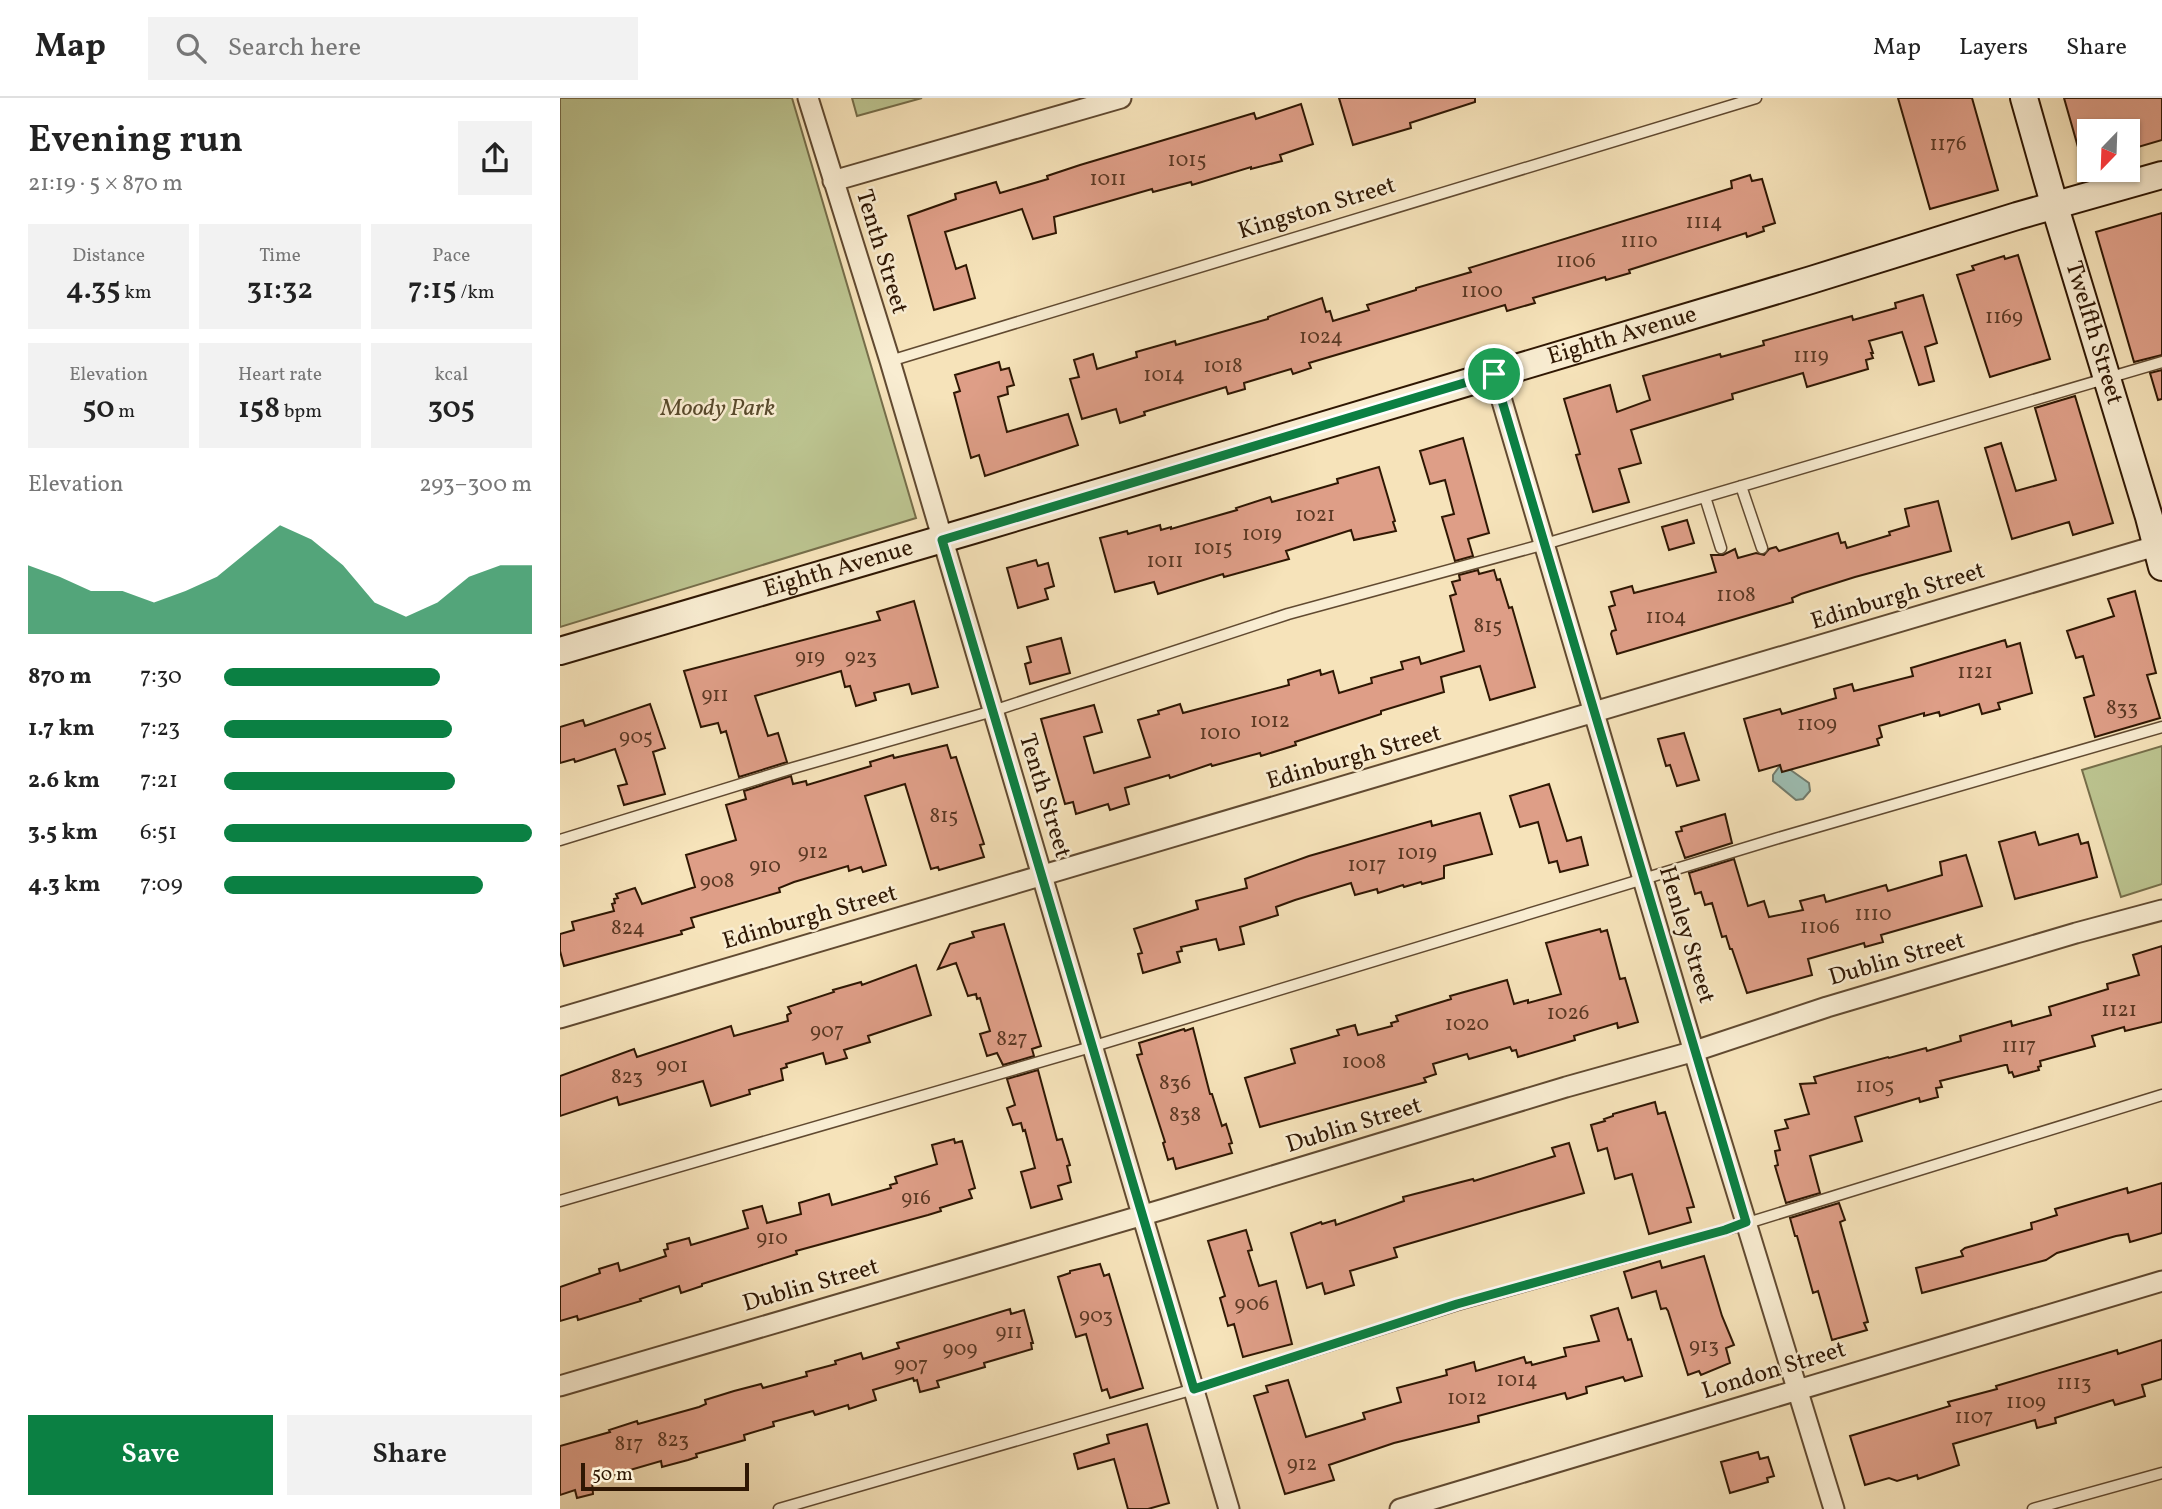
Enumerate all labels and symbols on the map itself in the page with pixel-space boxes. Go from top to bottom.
north arrow [2077,119,2140,182]
house number: 1176 [1929,130,1967,159]
house number: 1015 [1167,146,1207,175]
house number: 1011 [1089,165,1127,194]
street label: Kingston Street [1234,169,1400,249]
street label: Tenth Street [846,186,916,318]
house number: 1114 [1686,208,1722,237]
house number: 1110 [1620,227,1658,256]
house number: 1106 [1556,247,1596,276]
street label: Twelfth Street [2055,257,2131,409]
house number: 1100 [1461,277,1503,306]
street label: Eighth Avenue [1544,298,1701,375]
house number: 1169 [1985,303,2023,332]
house number: 1024 [1299,323,1343,352]
house number: 1119 [1793,342,1829,371]
pin [1464,344,1524,404]
house number: 1018 [1203,352,1243,381]
house number: 1014 [1143,361,1185,390]
park label: Moody Park [660,392,775,426]
house number: 1021 [1295,501,1335,530]
house number: 1019 [1242,520,1282,549]
street label: Eighth Avenue [759,531,917,607]
house number: 1015 [1193,534,1233,563]
house number: 1011 [1146,547,1184,576]
street label: Edinburgh Street [1807,554,1989,640]
house number: 1108 [1716,581,1756,610]
house number: 1104 [1646,603,1686,632]
house number: 815 [1474,612,1502,641]
house number: 919 [795,643,825,672]
house number: 923 [845,643,877,672]
house number: 1121 [1957,658,1993,687]
house number: 911 [701,681,729,710]
house number: 833 [2106,694,2138,723]
house number: 1012 [1250,707,1290,736]
house number: 1109 [1797,710,1837,739]
street label: Edinburgh Street [1263,717,1445,799]
house number: 1010 [1199,719,1241,748]
house number: 905 [619,723,653,752]
street label: Tenth Street [1009,730,1079,862]
house number: 815 [930,802,958,831]
house number: 912 [798,838,828,867]
house number: 1019 [1397,839,1437,868]
house number: 1017 [1347,851,1387,880]
house number: 910 [749,852,781,881]
street label: Henley Street [1649,862,1723,1008]
house number: 908 [700,867,734,896]
street label: Edinburgh Street [719,877,901,959]
house number: 1110 [1854,900,1892,929]
house number: 1106 [1800,913,1840,942]
house number: 824 [611,914,645,943]
street label: Dublin Street [1825,924,1969,996]
house number: 1121 [2101,996,2137,1025]
house number: 1026 [1547,999,1589,1028]
house number: 1020 [1445,1010,1489,1039]
house number: 907 [810,1017,844,1046]
house number: 827 [996,1025,1028,1054]
house number: 1117 [2002,1032,2036,1061]
house number: 1008 [1342,1048,1386,1077]
house number: 901 [656,1052,688,1081]
house number: 823 [611,1063,643,1092]
house number: 836 [1159,1069,1191,1098]
house number: 1105 [1856,1072,1894,1101]
street label: Dublin Street [1282,1089,1426,1163]
house number: 838 [1169,1101,1201,1130]
house number: 916 [901,1184,931,1213]
house number: 910 [756,1224,788,1253]
street label: Dublin Street [739,1250,883,1322]
house number: 906 [1235,1290,1269,1319]
house number: 903 [1079,1302,1113,1331]
house number: 911 [995,1318,1023,1347]
house number: 913 [1689,1332,1719,1361]
street label: London Street [1698,1333,1850,1409]
house number: 909 [942,1335,978,1364]
house number: 907 [894,1351,928,1380]
house number: 1014 [1496,1366,1538,1395]
house number: 1113 [2056,1369,2092,1398]
house number: 1012 [1447,1384,1487,1413]
house number: 1109 [2006,1388,2046,1417]
house number: 1107 [1954,1403,1994,1432]
house number: 823 [657,1426,689,1455]
house number: 817 [614,1430,644,1459]
house number: 912 [1287,1450,1317,1479]
scale bar [581,1460,749,1492]

